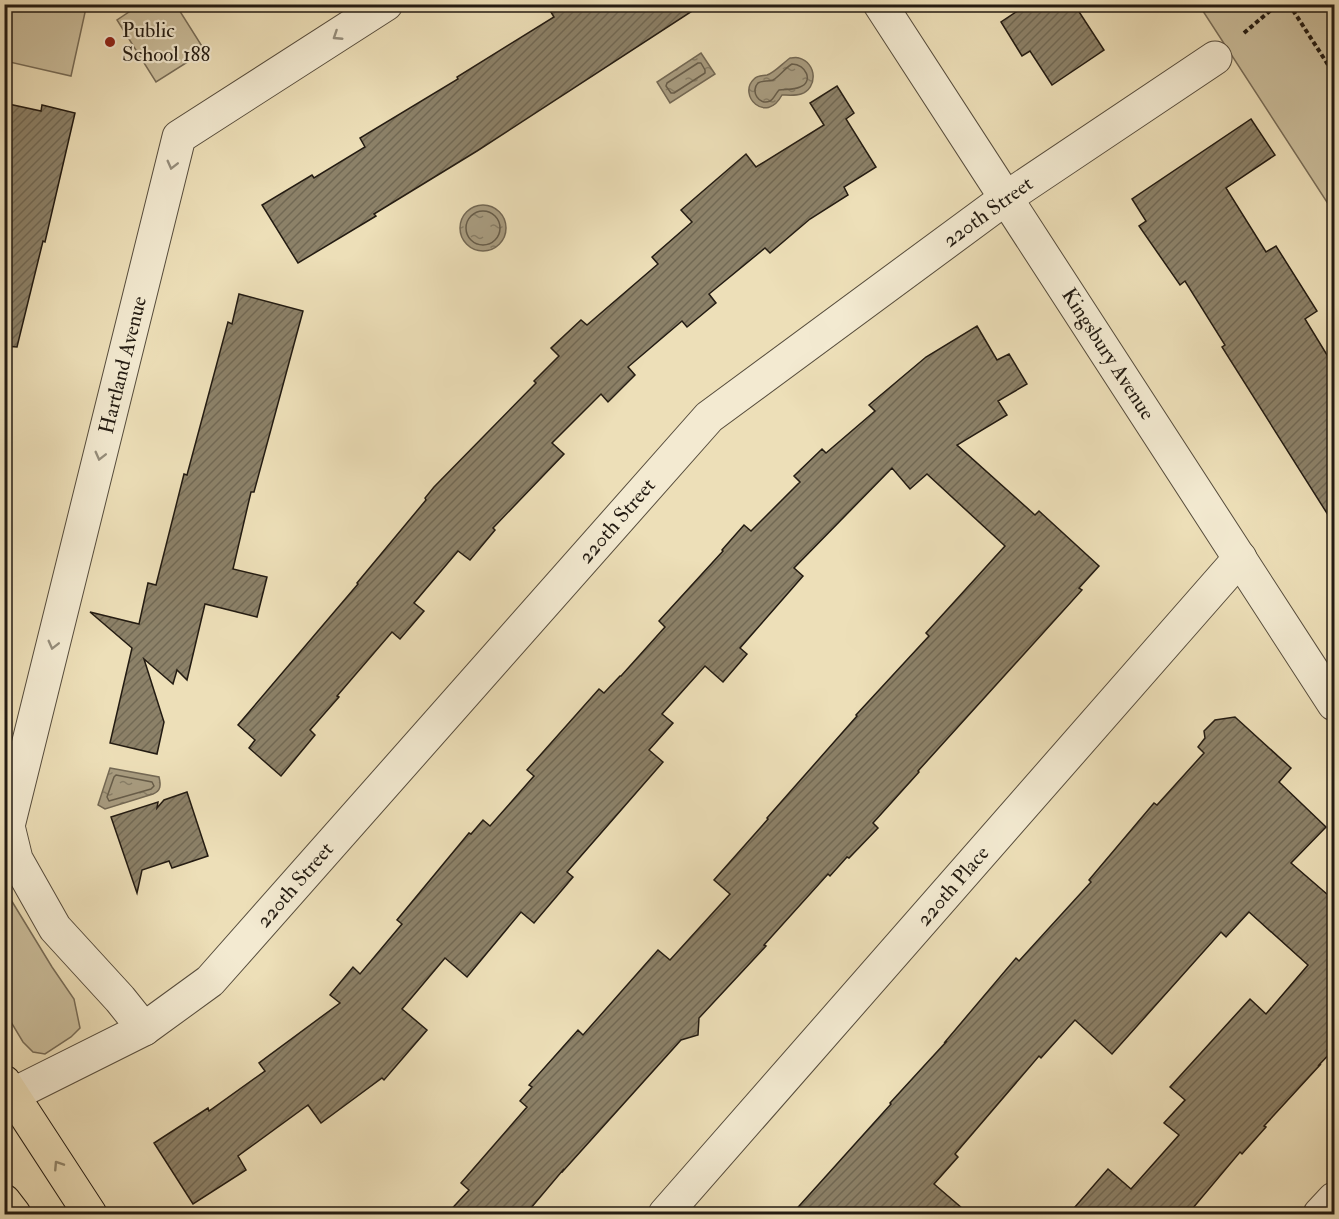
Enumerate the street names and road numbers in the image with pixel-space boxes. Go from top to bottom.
street label: 220th Street [938,170,1039,254]
street label: Kingsbury Avenue [1055,283,1161,425]
street label: Hartland Avenue [93,293,153,437]
street label: 220th Street [572,472,662,569]
street label: 220th Street [250,836,340,933]
street label: 220th Place [911,840,995,932]

